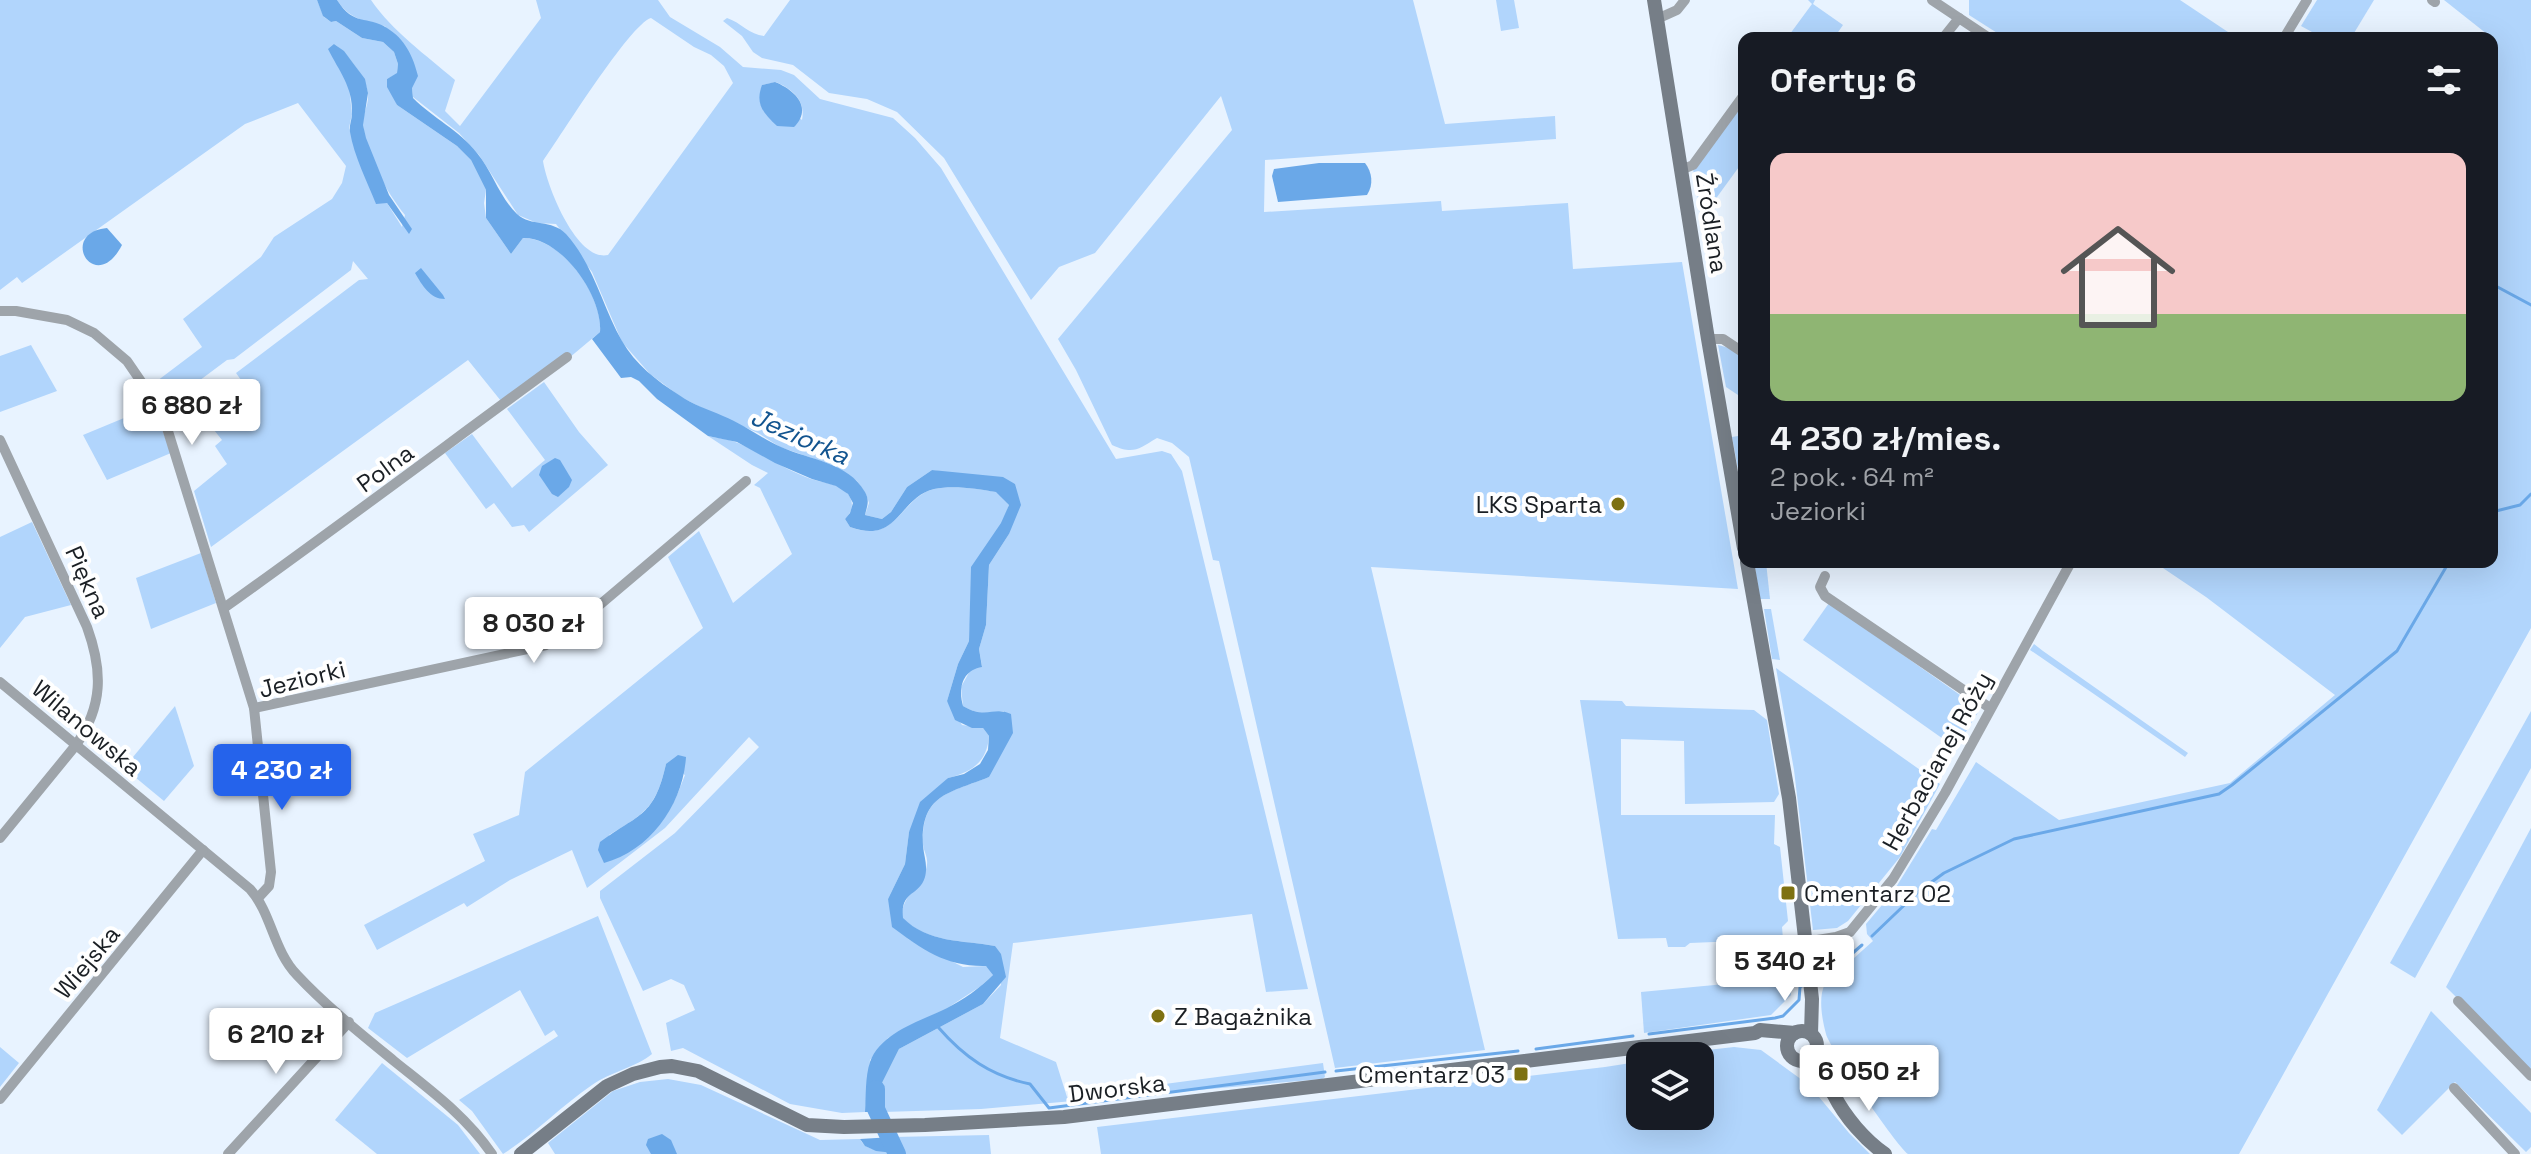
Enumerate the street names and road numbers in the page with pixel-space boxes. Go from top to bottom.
street label: Źródlana [1689,171,1735,275]
street label: Polna [350,437,420,499]
street label: Piękna [58,541,118,623]
street label: Jeziorki [255,653,349,705]
street label: Herbacianej Róży [1875,666,1999,856]
street label: Wilanowska [26,673,148,783]
street label: Wiejska [47,919,127,1005]
street label: Dworska [1067,1067,1168,1109]

